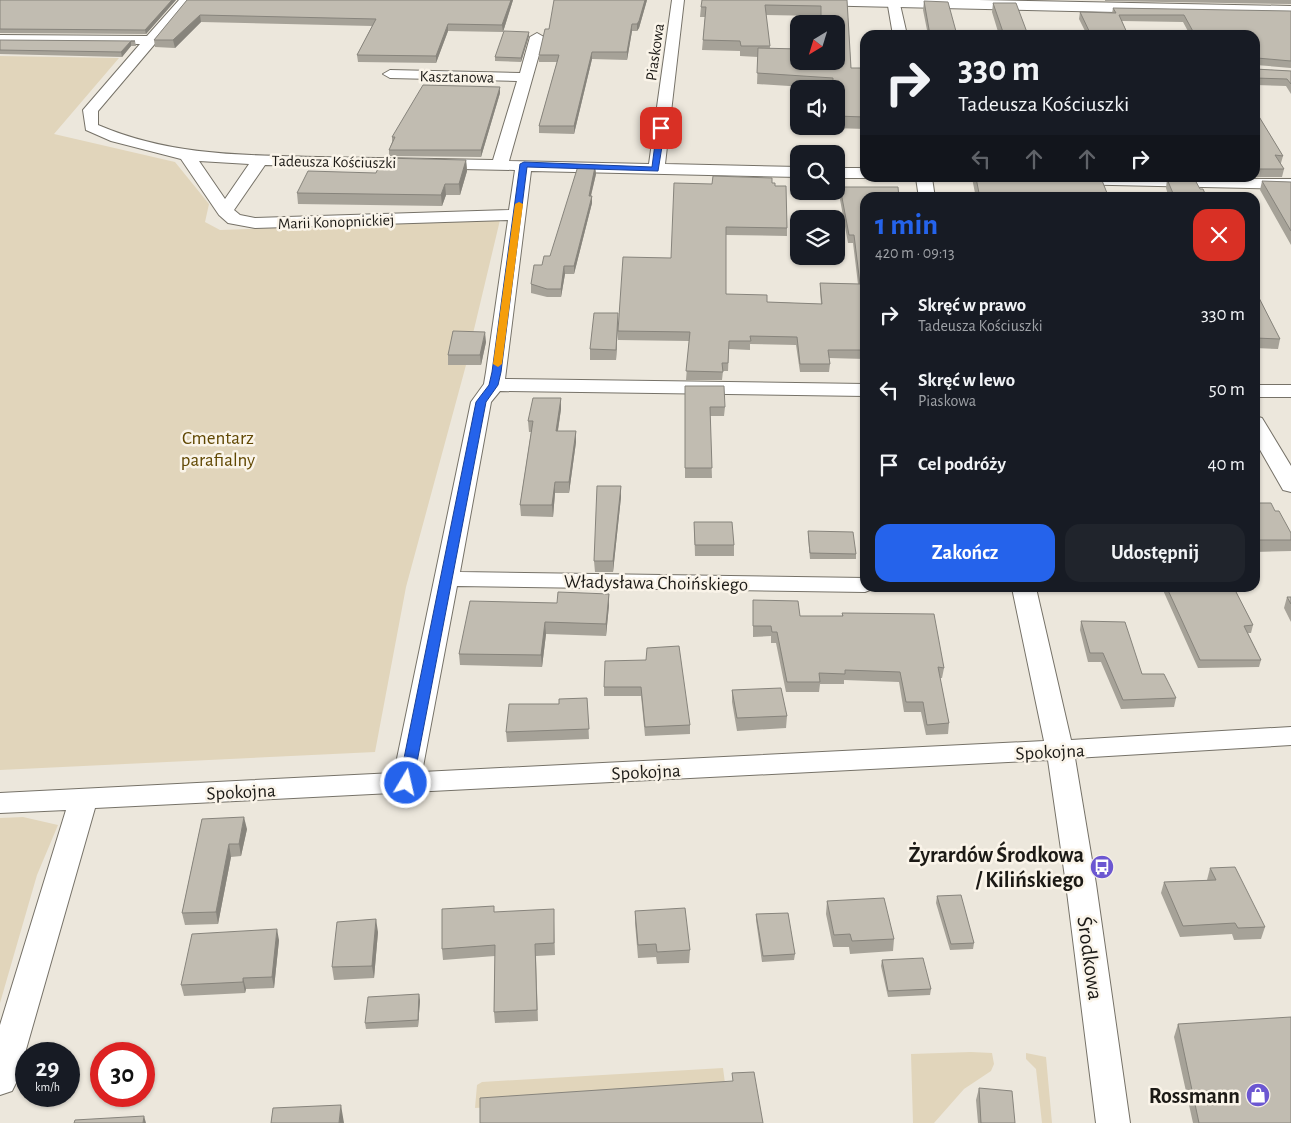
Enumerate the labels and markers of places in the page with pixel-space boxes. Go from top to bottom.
pin [640,107,682,149]
place label: Żyrardów Środkowa / Kilińskiego [909,841,1084,891]
bus stop icon: Żyrardów Środkowa / Kilińskiego [1089,854,1115,880]
shop icon: Rossmann [1245,1082,1271,1108]
place label: Rossmann [1149,1085,1240,1107]

